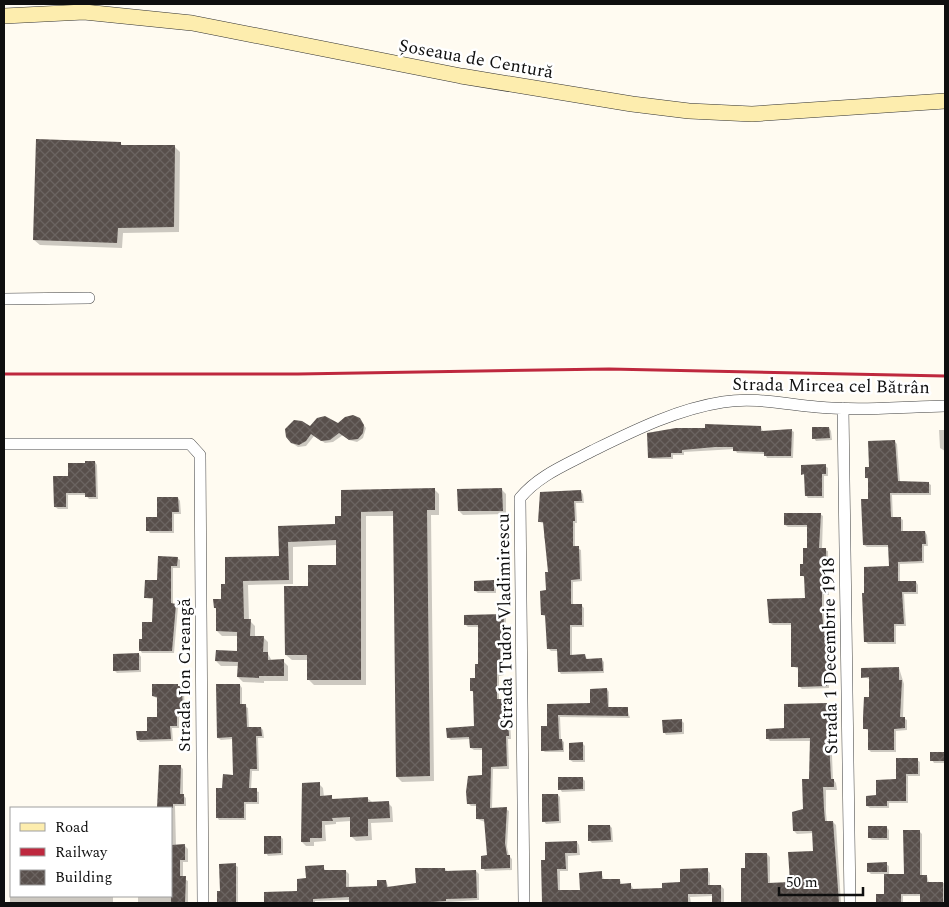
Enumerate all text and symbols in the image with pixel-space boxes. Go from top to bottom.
street label: Șoseaua de Centură [397,32,556,86]
street label: Strada Mircea cel Bătrân [732,371,930,401]
street label: Strada Tudor Vladimirescu [490,513,520,729]
street label: Strada 1 Decembrie 1918 [815,557,845,755]
street label: Strada Ion Creangă [171,598,198,752]
legend [10,807,172,897]
text: Road [55,816,89,839]
text: Railway [55,841,108,864]
scale bar [779,864,863,896]
text: Building [55,866,112,889]
text: 50 m [786,871,818,894]

